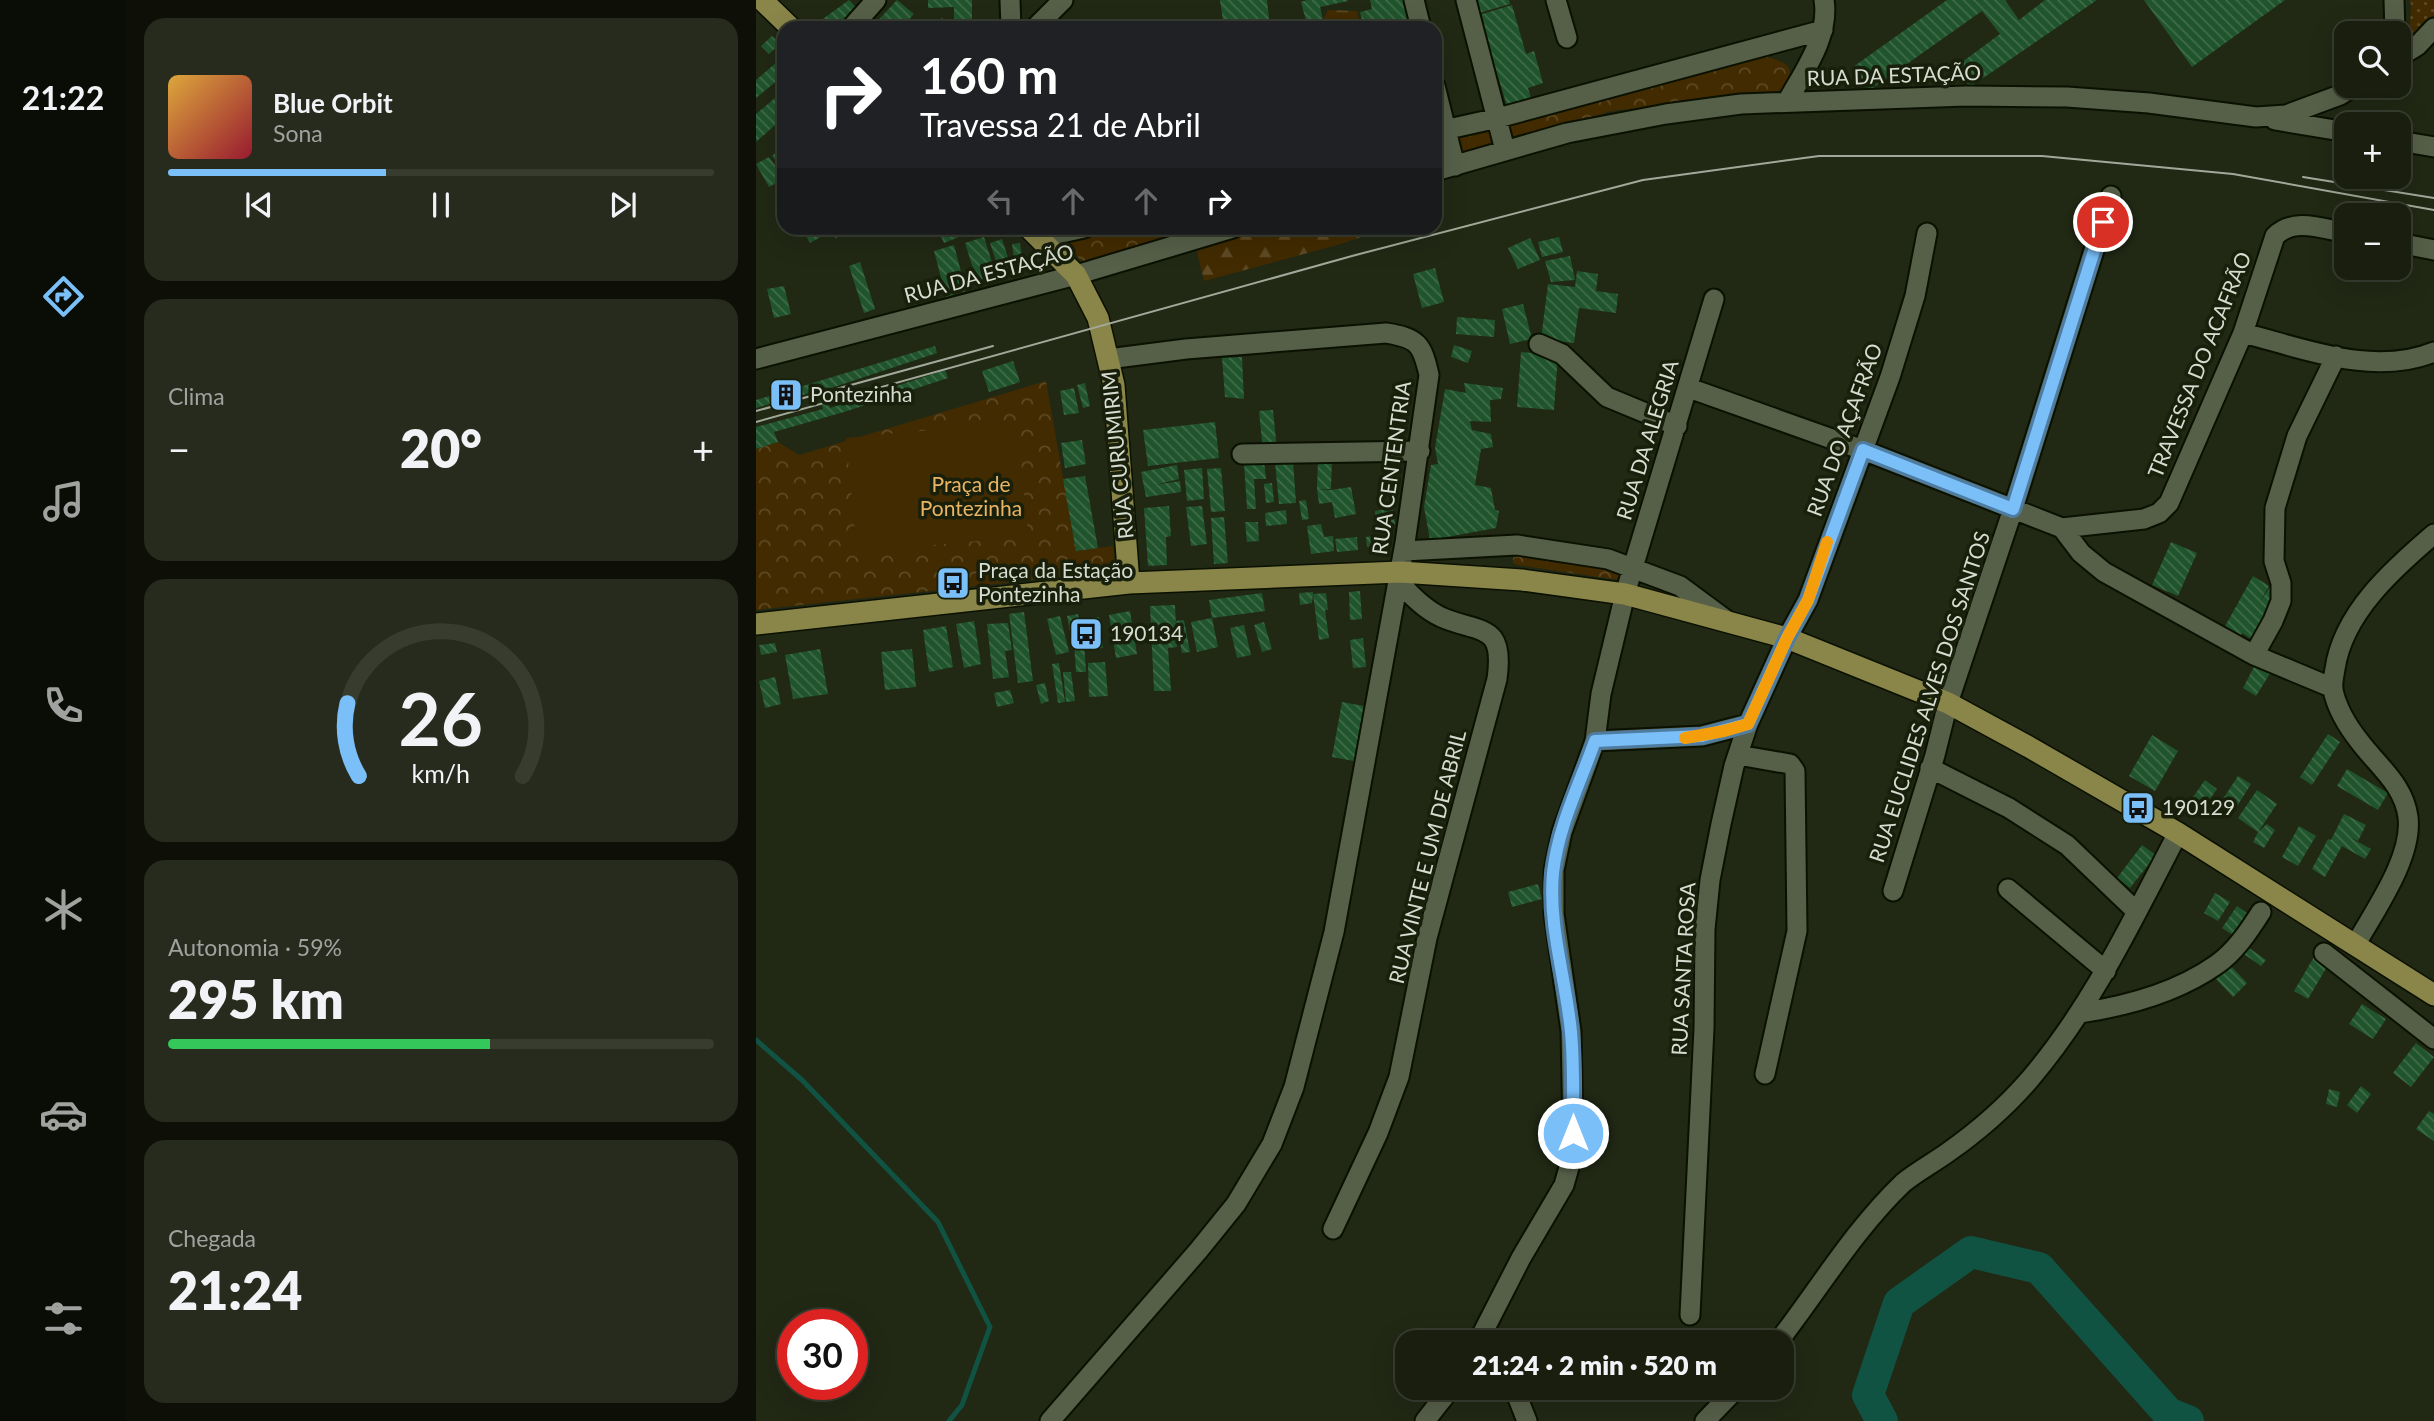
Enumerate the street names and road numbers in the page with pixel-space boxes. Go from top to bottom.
street label: RUA DA ESTAÇÃO [1806,59,1982,90]
street label: RUA DA ESTAÇÃO [901,238,1076,307]
street label: TRAVESSA DO ACAFRÃO [2142,248,2255,481]
street label: RUA DO AÇAFRÃO [1801,340,1887,519]
street label: RUA DA ALEGRIA [1610,356,1683,523]
street label: RUA CURUMIRIM [1095,370,1138,540]
street label: RUA CENTENTRIA [1366,378,1415,556]
street label: RUA EUCLIDES ALVES DOS SANTOS [1863,528,1994,865]
street label: RUA VINTE E UM DE ABRIL [1383,727,1470,986]
street label: RUA SANTA ROSA [1665,881,1700,1056]

